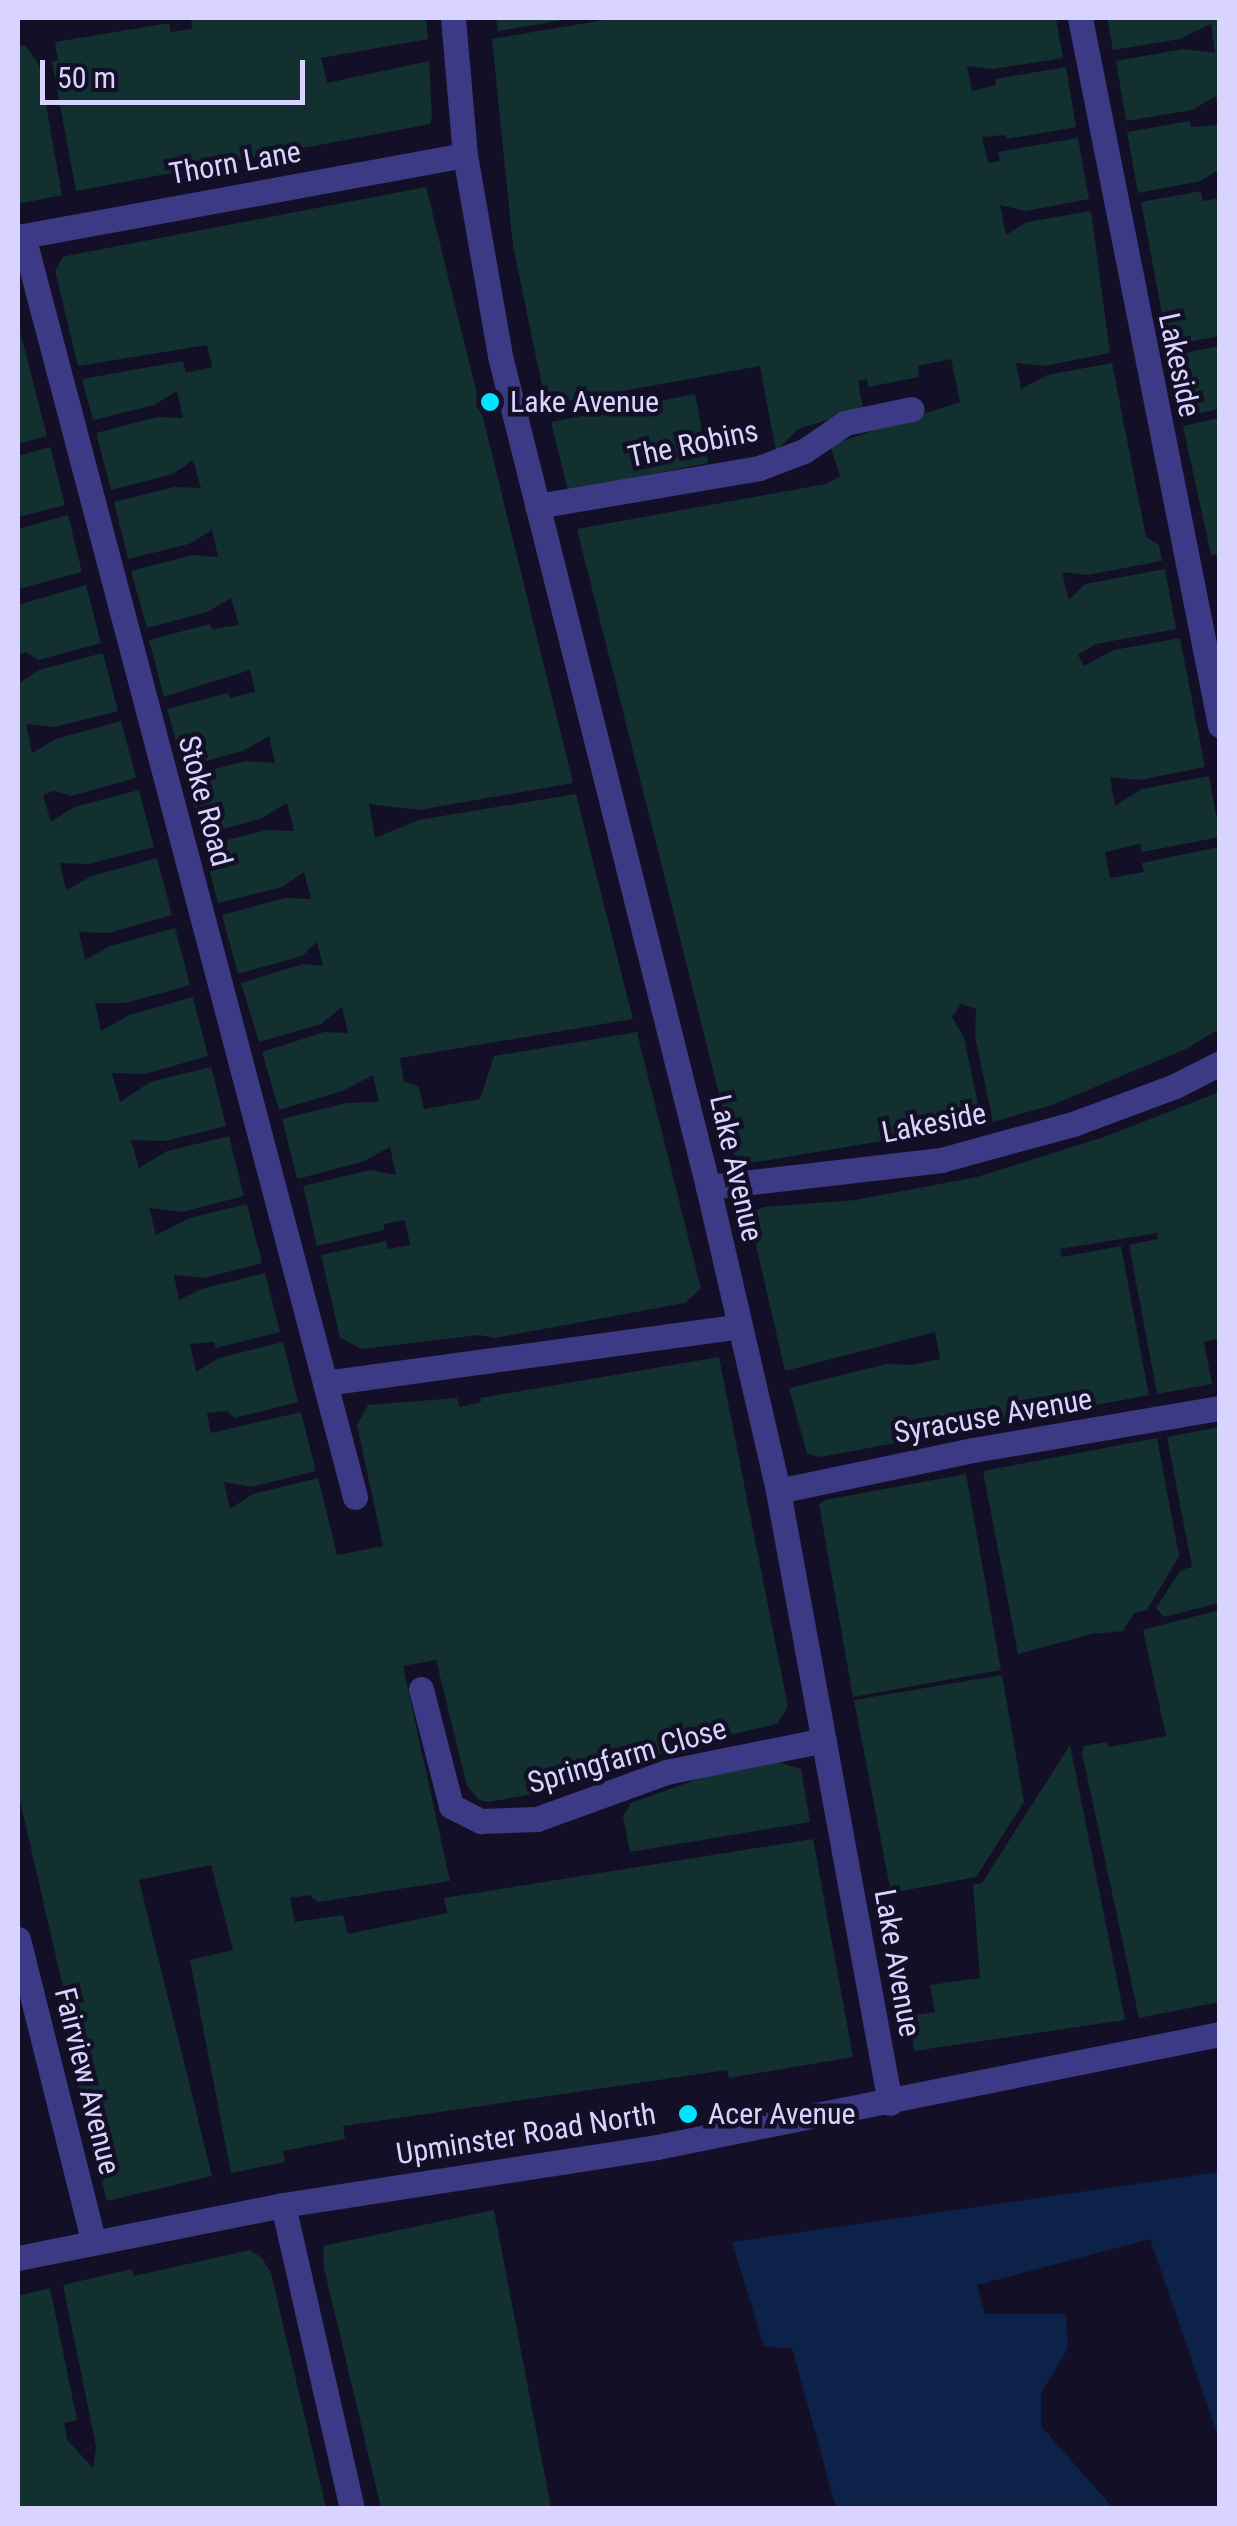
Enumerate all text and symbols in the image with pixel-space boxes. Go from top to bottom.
scale bar [45,40,310,102]
text: 50 m [57,60,116,95]
street label: Thorn Lane [166,134,304,192]
street label: Lakeside [1150,310,1208,420]
place label: Lake Avenue [510,384,659,420]
marker: Lake Avenue [479,391,501,413]
street label: The Robins [625,413,761,475]
street label: Stoke Road [170,732,240,870]
street label: Lake Avenue [702,1091,770,1245]
street label: Lakeside [879,1095,989,1151]
street label: Syracuse Avenue [891,1381,1095,1451]
street label: Springfarm Close [524,1710,730,1802]
street label: Lake Avenue [866,1886,928,2040]
street label: Fairview Avenue [46,1984,128,2178]
street label: Upminster Road North [394,2096,658,2172]
place label: Acer Avenue [708,2096,856,2132]
marker: Acer Avenue [677,2103,699,2125]

